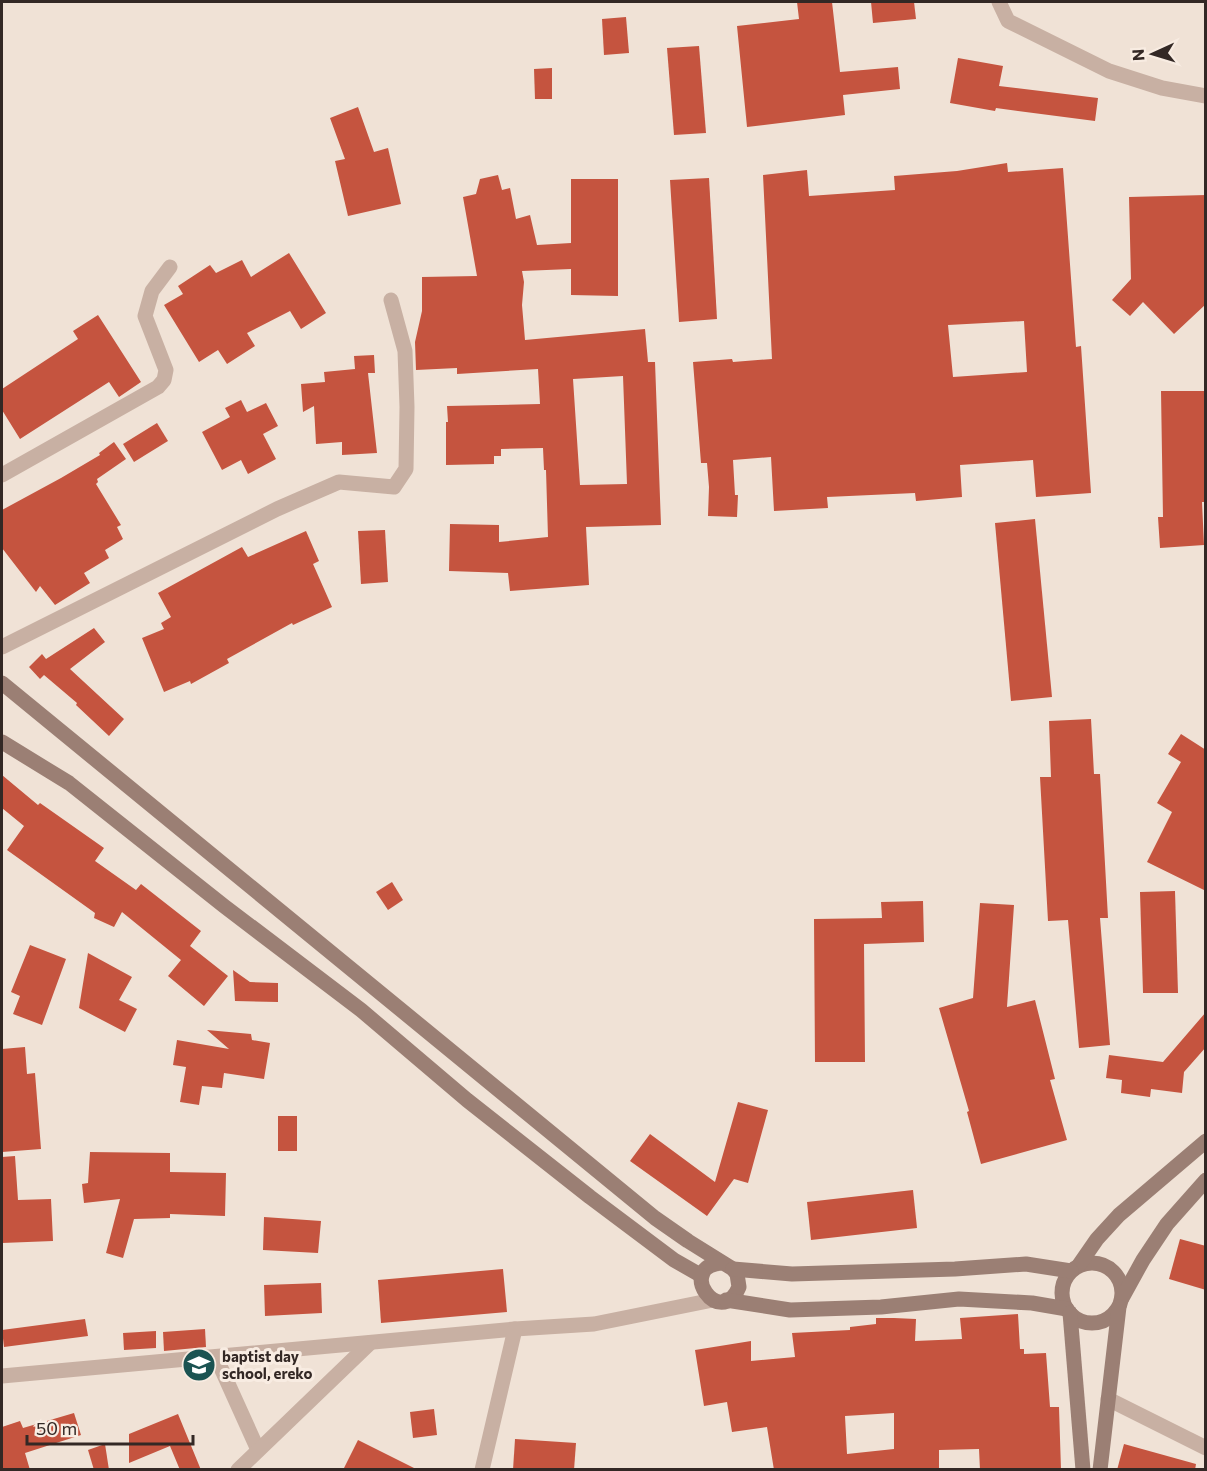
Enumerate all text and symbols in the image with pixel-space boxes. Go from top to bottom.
north arrow [1123,24,1183,84]
text: N [1128,48,1147,62]
school or university icon: baptist day school, ereko [181,1347,217,1383]
place label: baptist day school, ereko [222,1347,313,1382]
scale bar [27,1408,194,1446]
text: 50 m [36,1417,77,1439]

